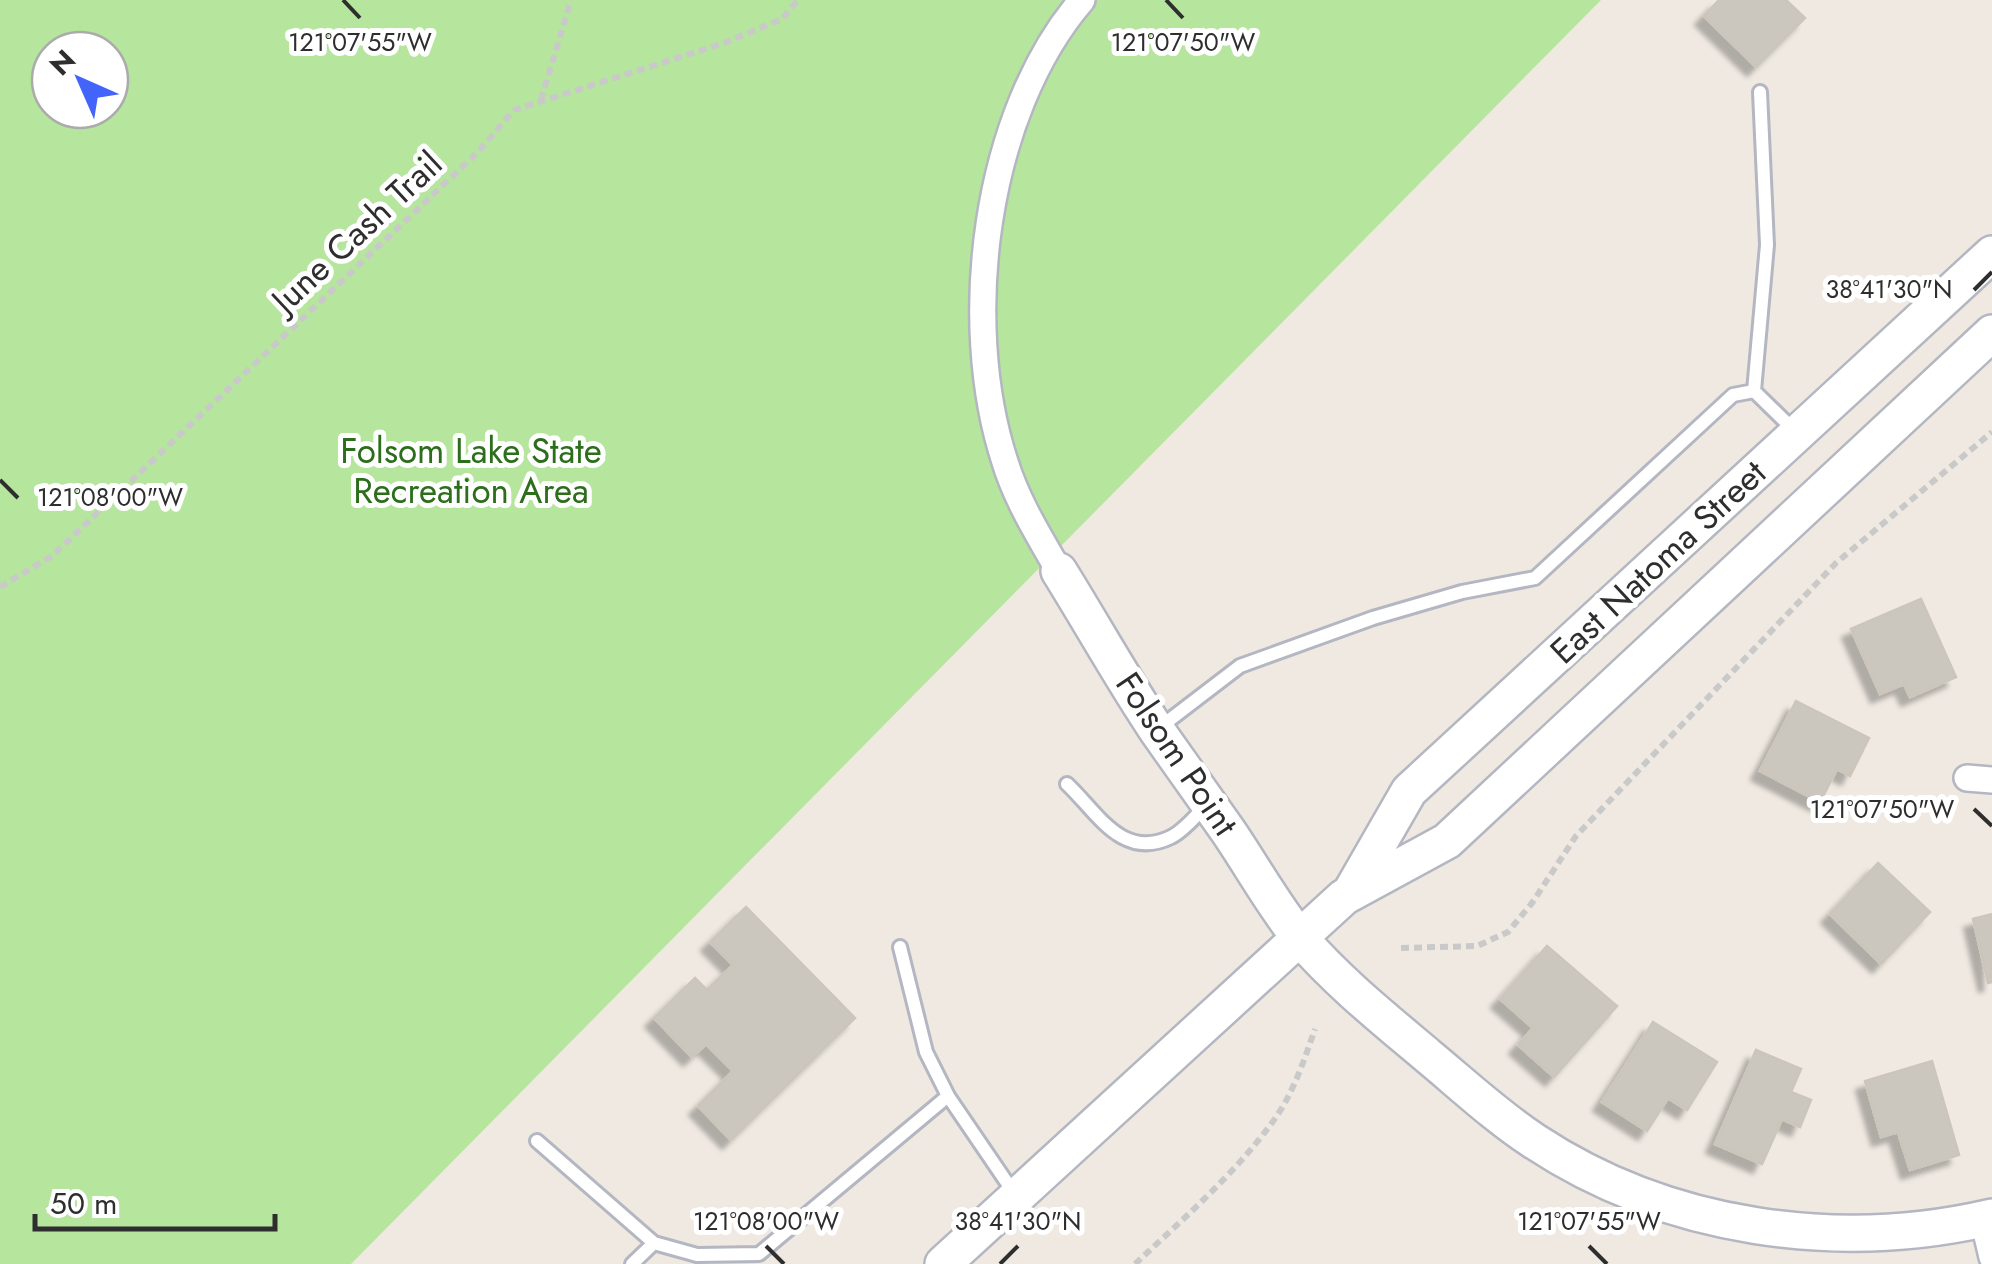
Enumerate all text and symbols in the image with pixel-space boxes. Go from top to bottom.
text: 121°07'55"W [288,24,432,60]
text: 121°07'50"W [1111,24,1255,60]
north arrow [30,30,130,130]
text: N [40,40,85,85]
street label: June Cash Trail [258,140,453,327]
text: 38°41'30"N [1826,271,1952,307]
park label: Folsom Lake State Recreation Area [340,426,602,516]
street label: East Natoma Street [1539,448,1777,675]
text: 121°08'00"W [37,479,183,515]
street label: Folsom Point [1104,662,1251,846]
text: 121°07'50"W [1810,791,1954,827]
scale bar [35,1169,275,1231]
text: 50 m [50,1182,117,1225]
text: 121°08'00"W [693,1203,839,1239]
text: 38°41'30"N [955,1203,1081,1239]
text: 121°07'55"W [1517,1203,1661,1239]

